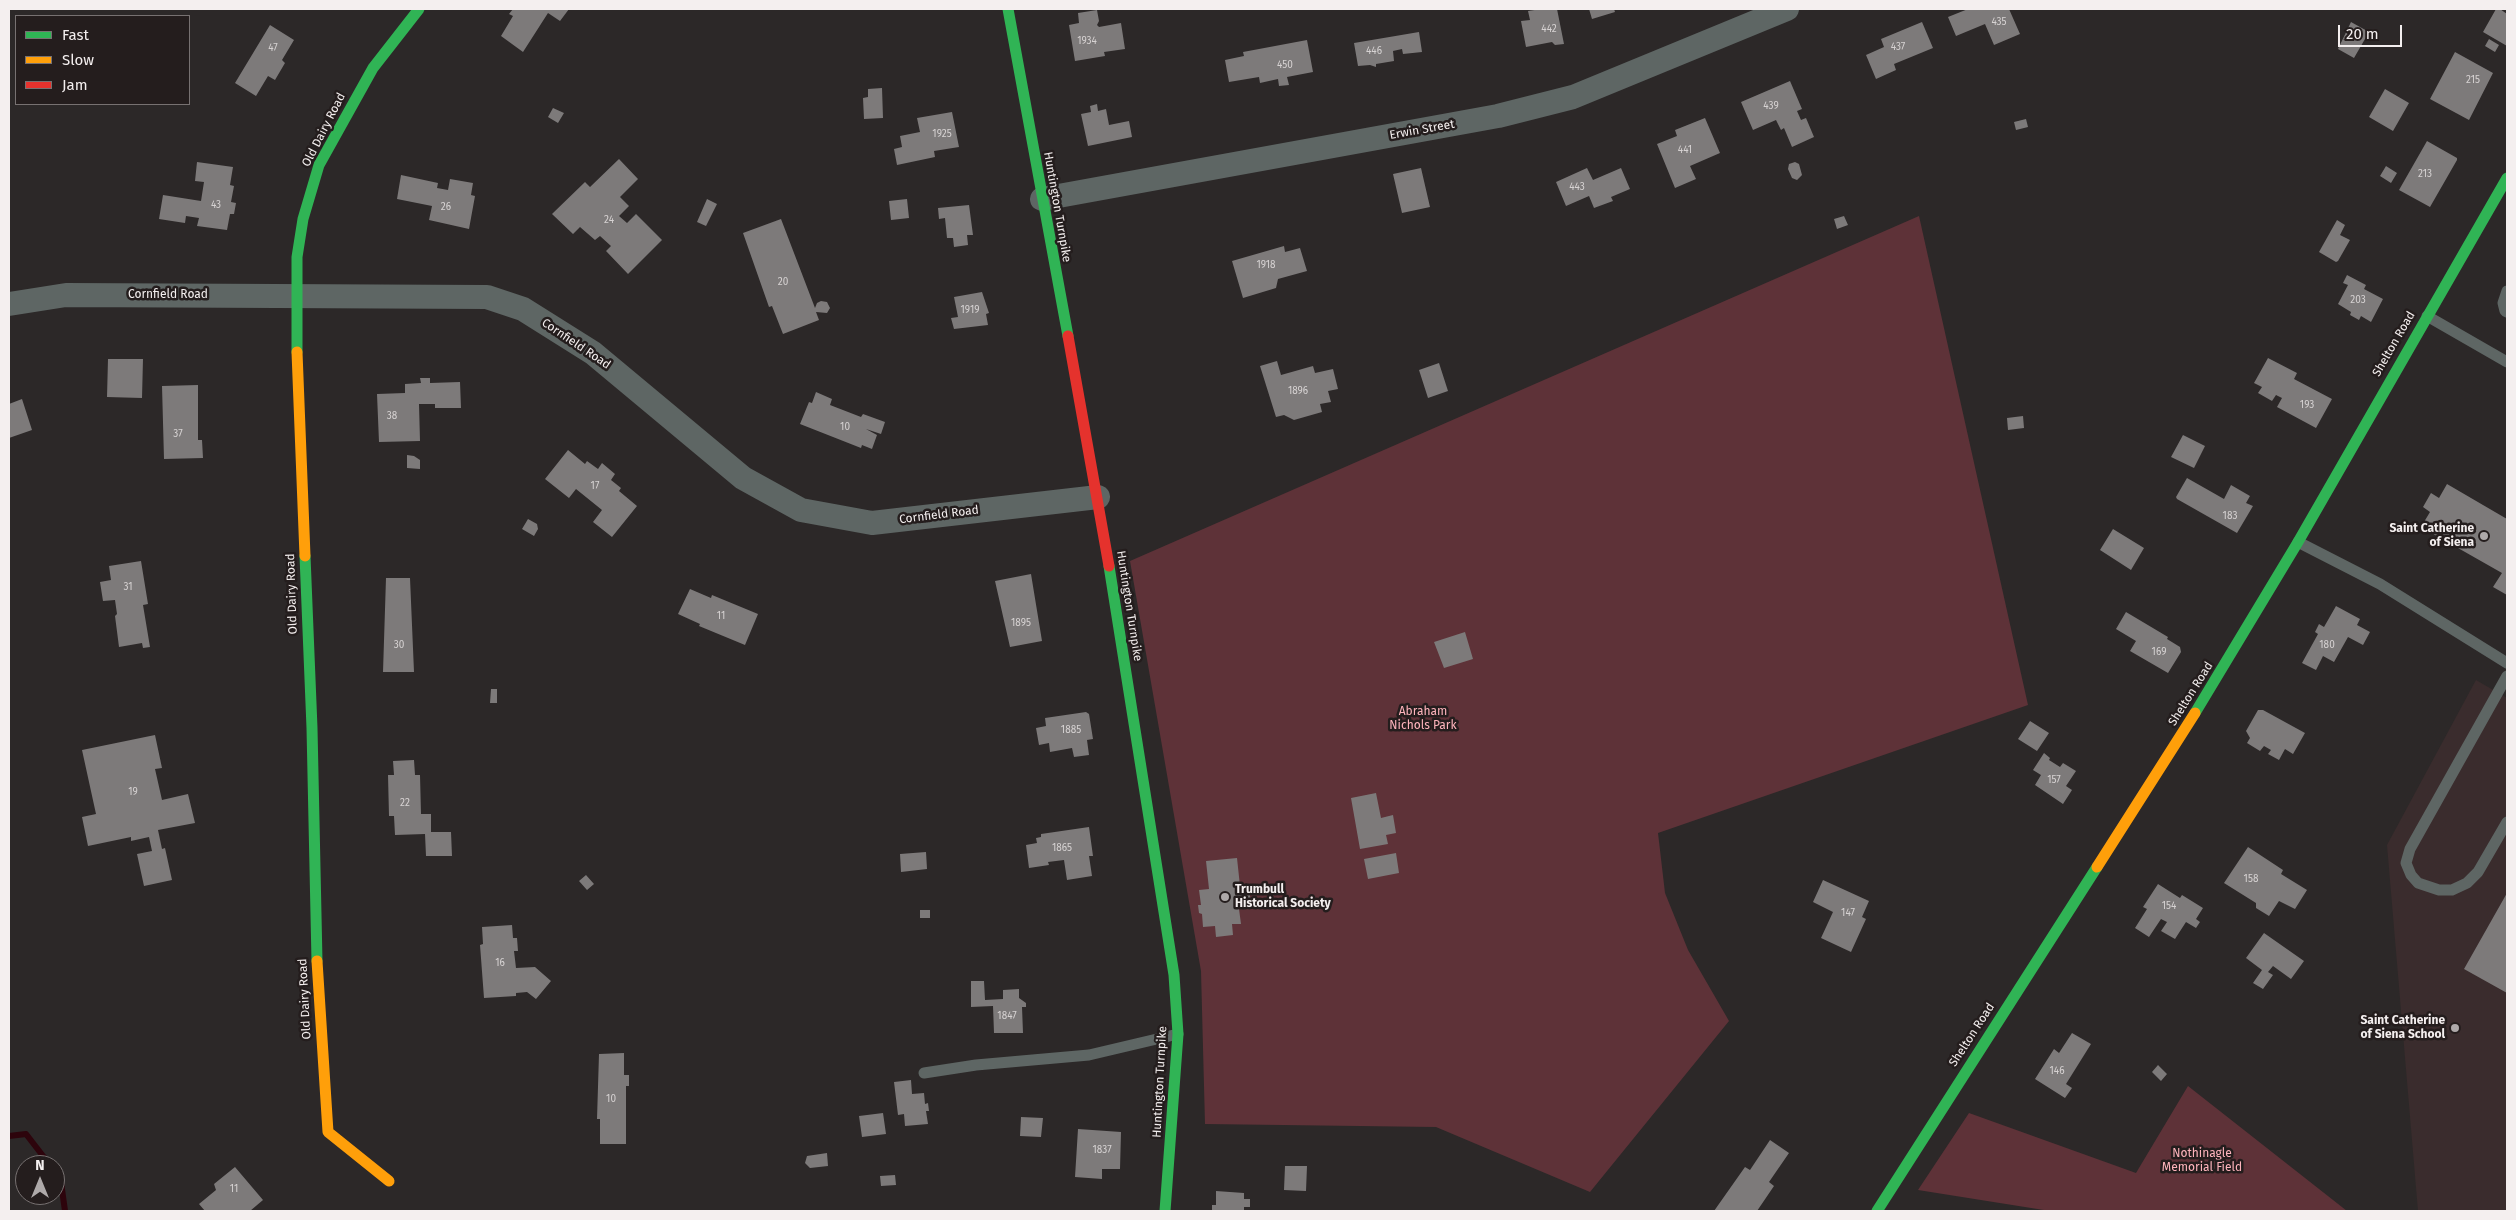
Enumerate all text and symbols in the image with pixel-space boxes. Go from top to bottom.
legend [15,15,190,105]
scale bar [2341,15,2405,47]
house number: 435 [1991,16,2007,28]
house number: 442 [1541,23,1557,35]
text: 20 m [2346,25,2379,43]
text: Fast [62,26,89,44]
house number: 1934 [1077,35,1097,47]
house number: 437 [1891,41,1905,53]
house number: 47 [268,42,278,54]
house number: 446 [1366,45,1382,57]
text: Slow [62,51,94,69]
house number: 450 [1277,59,1293,71]
house number: 215 [2466,74,2480,86]
text: Jam [62,76,88,94]
street label: Old Dairy Road [299,91,349,169]
house number: 439 [1763,100,1779,112]
street label: Erwin Street [1388,117,1456,143]
house number: 1925 [932,128,952,140]
house number: 441 [1678,144,1692,156]
street label: Huntington Turnpike [1040,151,1074,263]
house number: 213 [2418,168,2432,180]
house number: 443 [1569,181,1585,193]
house number: 43 [211,199,221,211]
house number: 26 [441,201,451,213]
house number: 24 [604,214,614,226]
house number: 1918 [1256,259,1276,271]
house number: 20 [778,276,788,288]
street label: Cornfield Road [128,288,208,302]
house number: 203 [2350,294,2366,306]
house number: 1919 [961,304,979,316]
street label: Shelton Road [2370,309,2418,379]
street label: Cornfield Road [539,316,613,372]
house number: 1896 [1288,385,1308,397]
house number: 193 [2300,399,2314,411]
house number: 38 [387,410,397,422]
house number: 10 [840,421,850,433]
house number: 37 [173,428,183,440]
house number: 17 [591,480,599,492]
street label: Cornfield Road [898,503,980,527]
house number: 183 [2223,510,2237,522]
place label: Saint Catherine of Siena [2389,522,2474,550]
marker: Saint Catherine of Siena [2478,530,2490,542]
street label: Huntington Turnpike [1113,550,1145,662]
street label: Old Dairy Road [283,553,301,635]
house number: 31 [123,581,133,593]
house number: 11 [717,610,725,622]
house number: 1895 [1011,617,1031,629]
house number: 30 [394,639,404,651]
house number: 180 [2319,639,2335,651]
house number: 169 [2152,646,2166,658]
street label: Shelton Road [2166,659,2216,729]
park label: Abraham Nichols Park [1389,705,1457,733]
house number: 1885 [1061,724,1081,736]
house number: 157 [2047,774,2061,786]
house number: 19 [128,786,138,798]
house number: 22 [400,797,410,809]
house number: 1865 [1052,842,1072,854]
house number: 158 [2244,873,2258,885]
place label: Trumbull Historical Society [1235,883,1331,911]
marker: Trumbull Historical Society [1219,891,1231,903]
house number: 154 [2162,900,2176,912]
house number: 147 [1841,907,1855,919]
house number: 16 [495,957,505,969]
street label: Old Dairy Road [296,958,314,1040]
street label: Shelton Road [1946,1001,1998,1069]
house number: 1847 [997,1010,1017,1022]
place label: Saint Catherine of Siena School [2360,1014,2445,1042]
marker: Saint Catherine of Siena School [2449,1022,2461,1034]
street label: Huntington Turnpike [1150,1026,1170,1138]
house number: 146 [2050,1065,2064,1077]
house number: 10 [606,1093,616,1105]
house number: 1837 [1092,1144,1112,1156]
park label: Nothinagle Memorial Field [2162,1147,2242,1175]
north arrow [15,1155,65,1205]
text: N [35,1157,45,1174]
house number: 11 [230,1183,238,1195]

